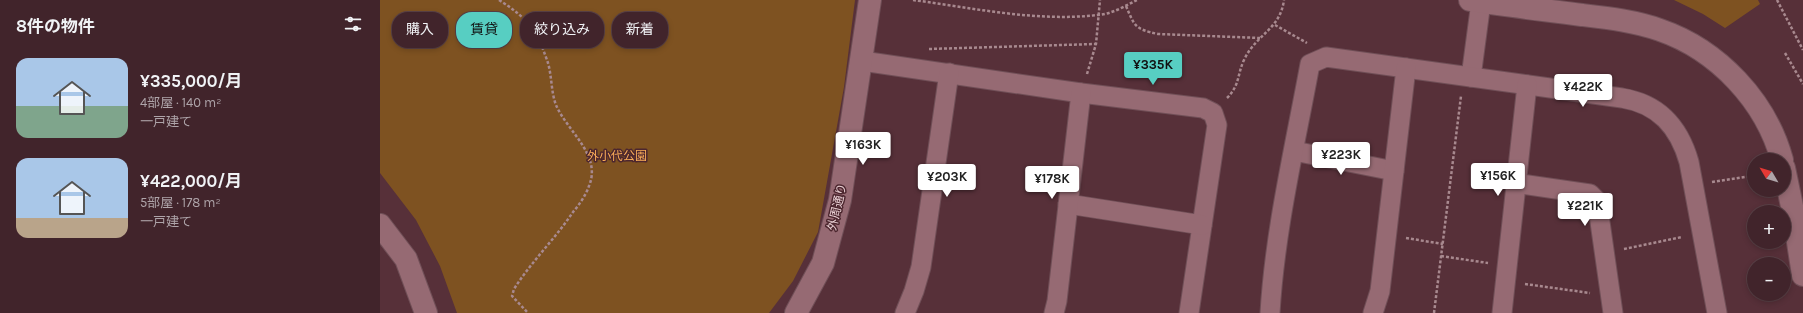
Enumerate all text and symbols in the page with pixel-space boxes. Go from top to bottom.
chip: 購入 [392,12,448,48]
chip: 賃貸 [456,12,512,48]
chip: 絞り込み [520,12,604,48]
chip: 新着 [612,12,668,48]
icon: filters [342,13,364,35]
text: 8件の物件 [16,16,95,36]
pin: ¥335K [1125,52,1181,86]
text: ¥335K [1133,57,1173,72]
text: ¥335,000/月 [140,71,243,91]
icon: home [48,74,96,122]
pin: ¥422K [1555,74,1611,108]
text: ¥422K [1563,79,1603,94]
text: 4部屋 · 140 m² [140,95,222,110]
text: 一戸建て [140,114,192,129]
pin: ¥163K [835,132,891,166]
text: ¥163K [845,137,881,152]
pin: ¥223K [1313,142,1369,176]
text: ¥223K [1321,147,1361,162]
park label: 外小代公園 [587,149,647,163]
north arrow [1747,153,1791,197]
map controls [1747,153,1791,301]
pin: ¥156K [1470,163,1526,197]
pin: ¥203K [919,164,975,198]
pin: ¥178K [1024,166,1080,200]
text: ¥156K [1480,168,1516,183]
text: ¥203K [927,169,967,184]
text: ¥422,000/月 [140,171,242,191]
text: ¥178K [1034,171,1070,186]
icon: home [48,174,96,222]
street label: 外周通り [825,182,849,232]
pin: ¥221K [1557,193,1613,227]
text: 5部屋 · 178 m² [140,195,221,210]
text: ¥221K [1567,198,1603,213]
button: + [1747,205,1791,249]
text: 一戸建て [140,214,192,229]
button: − [1747,257,1791,301]

